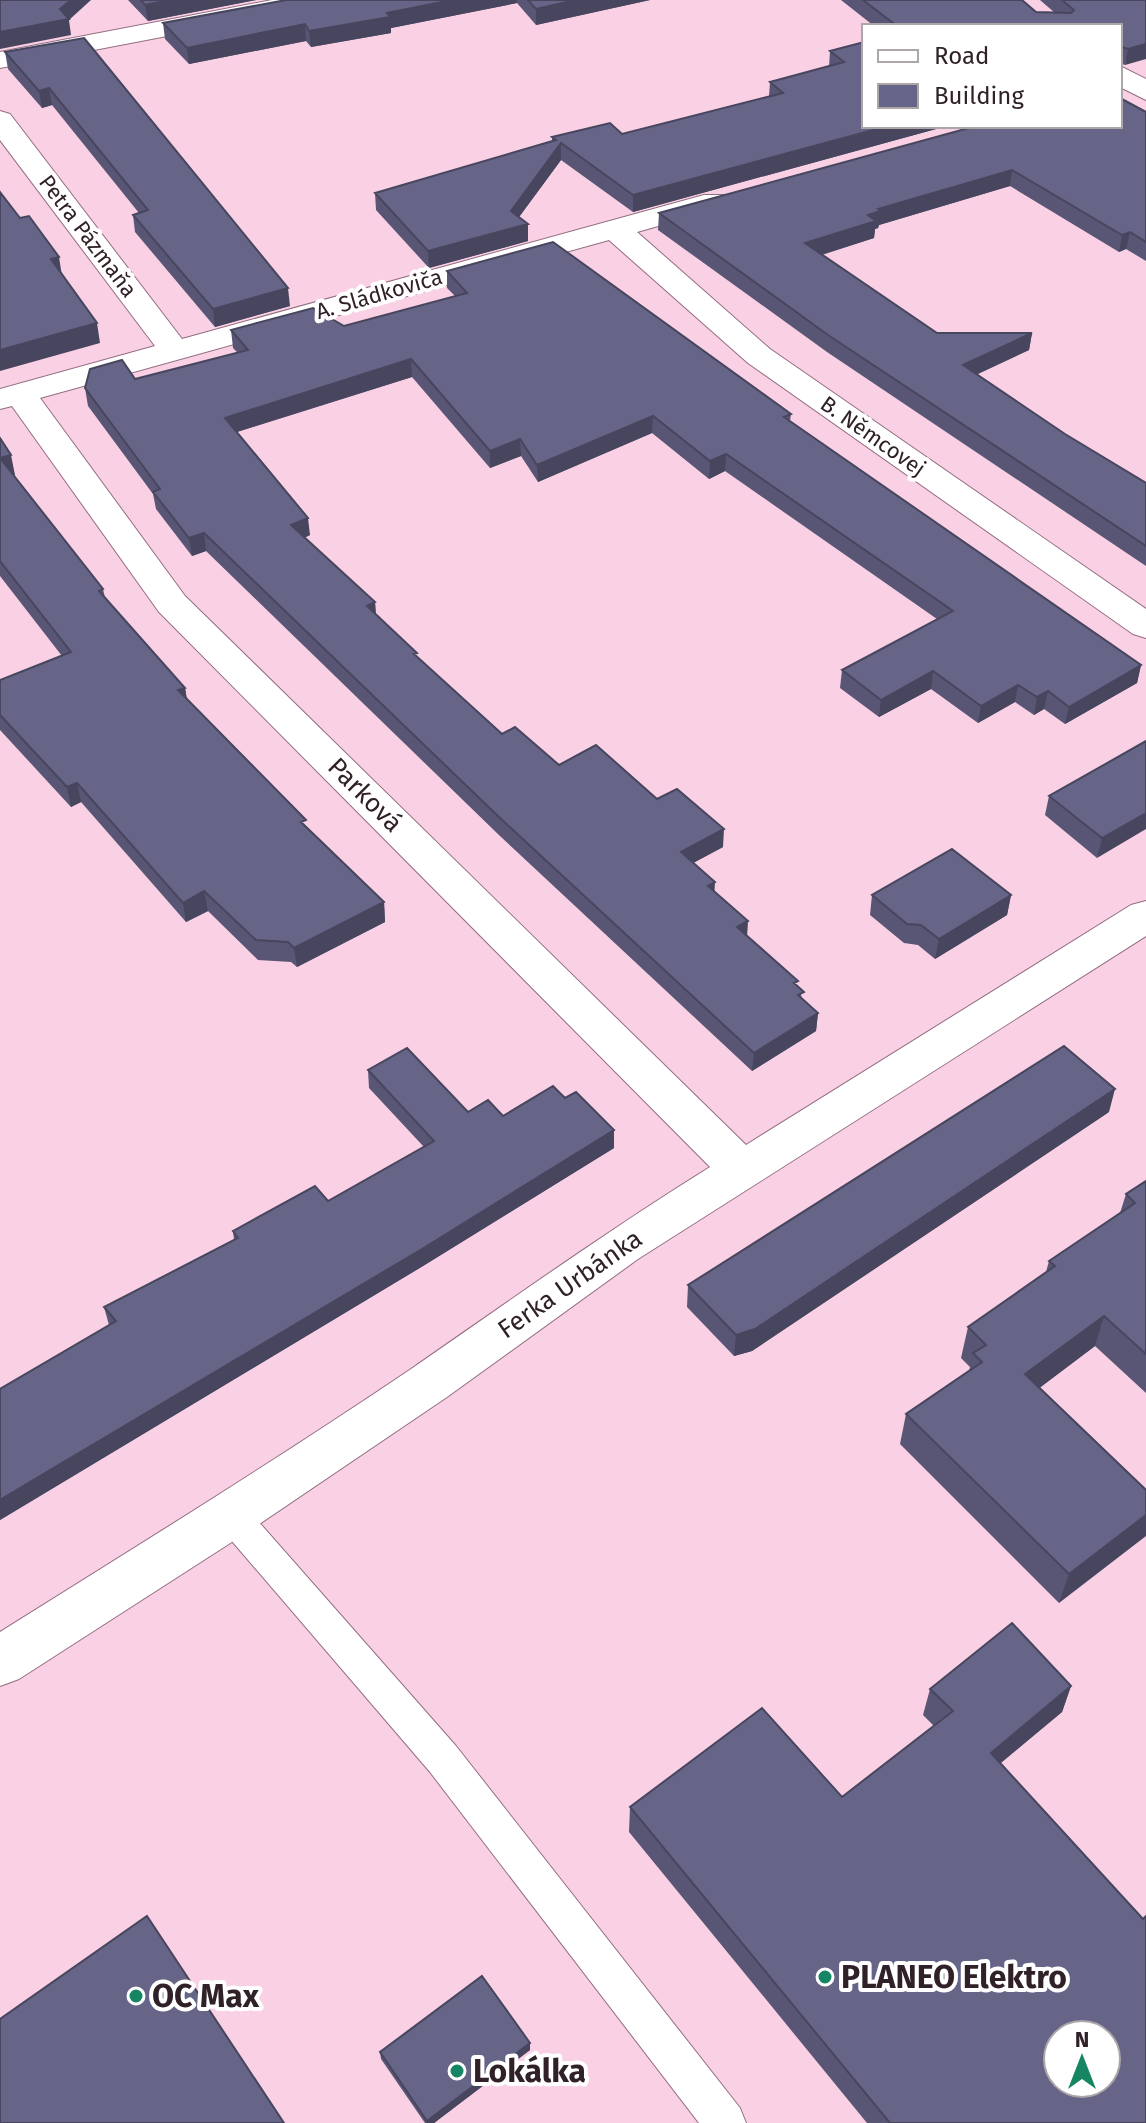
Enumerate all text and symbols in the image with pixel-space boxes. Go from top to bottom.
legend [862,24,1122,128]
text: Road [934,42,989,70]
text: Building [934,82,1024,110]
street label: Petra Pázmaňa [33,169,143,303]
street label: A. Sládkoviča [313,263,445,325]
street label: B. Němcovej [815,390,931,482]
street label: Parková [321,751,409,839]
street label: Ferka Urbánka [492,1223,648,1345]
place label: PLANEO Elektro [841,1958,1067,1996]
marker: PLANEO Elektro [816,1968,834,1986]
place label: OC Max [152,1977,260,2015]
marker: OC Max [127,1987,145,2005]
north arrow [1042,2019,1122,2099]
text: N [1075,2026,1089,2053]
place label: Lokálka [473,2052,586,2090]
marker: Lokálka [448,2062,466,2080]

